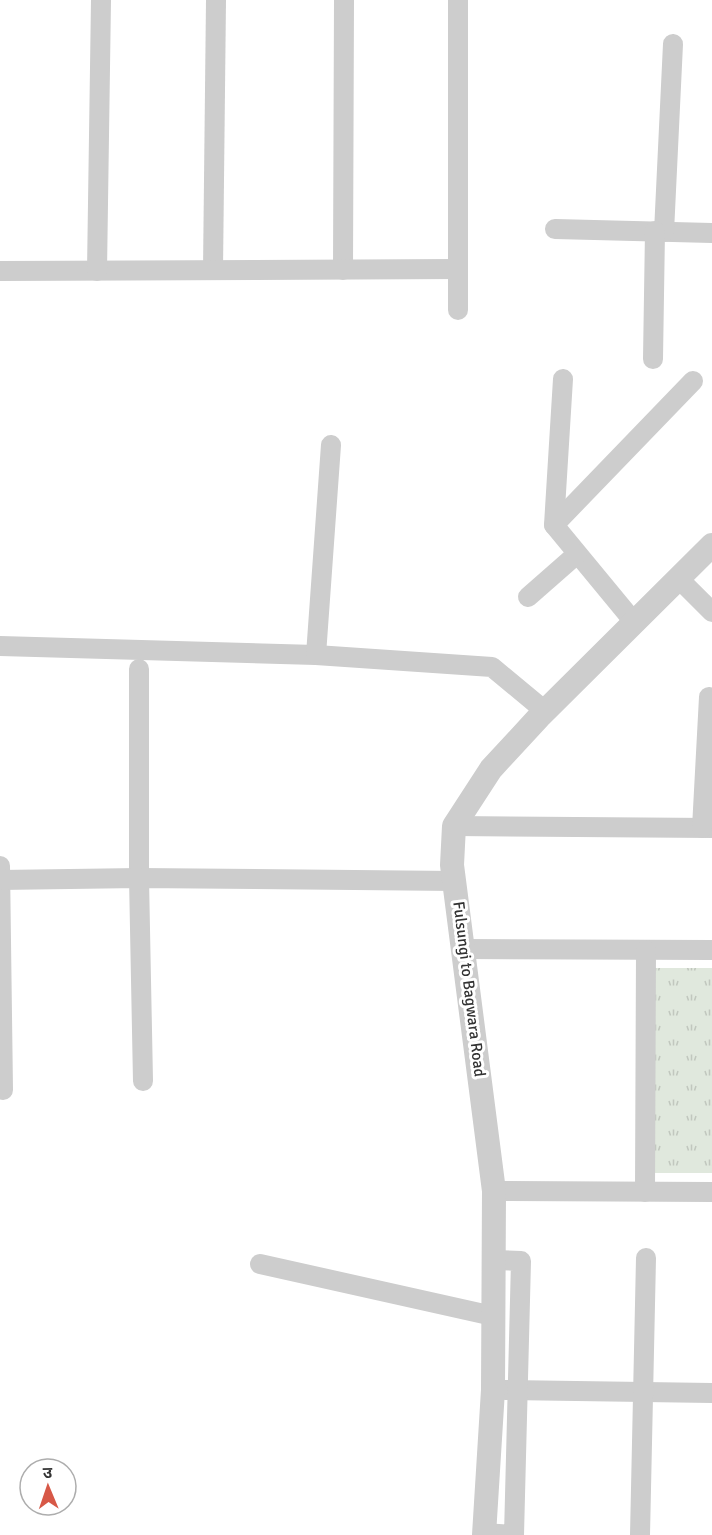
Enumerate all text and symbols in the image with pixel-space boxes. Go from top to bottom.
street label: Fulsungi to Bagwara Road [448,900,490,1078]
north arrow [18,1457,78,1517]
text: उ [42,1463,53,1483]

